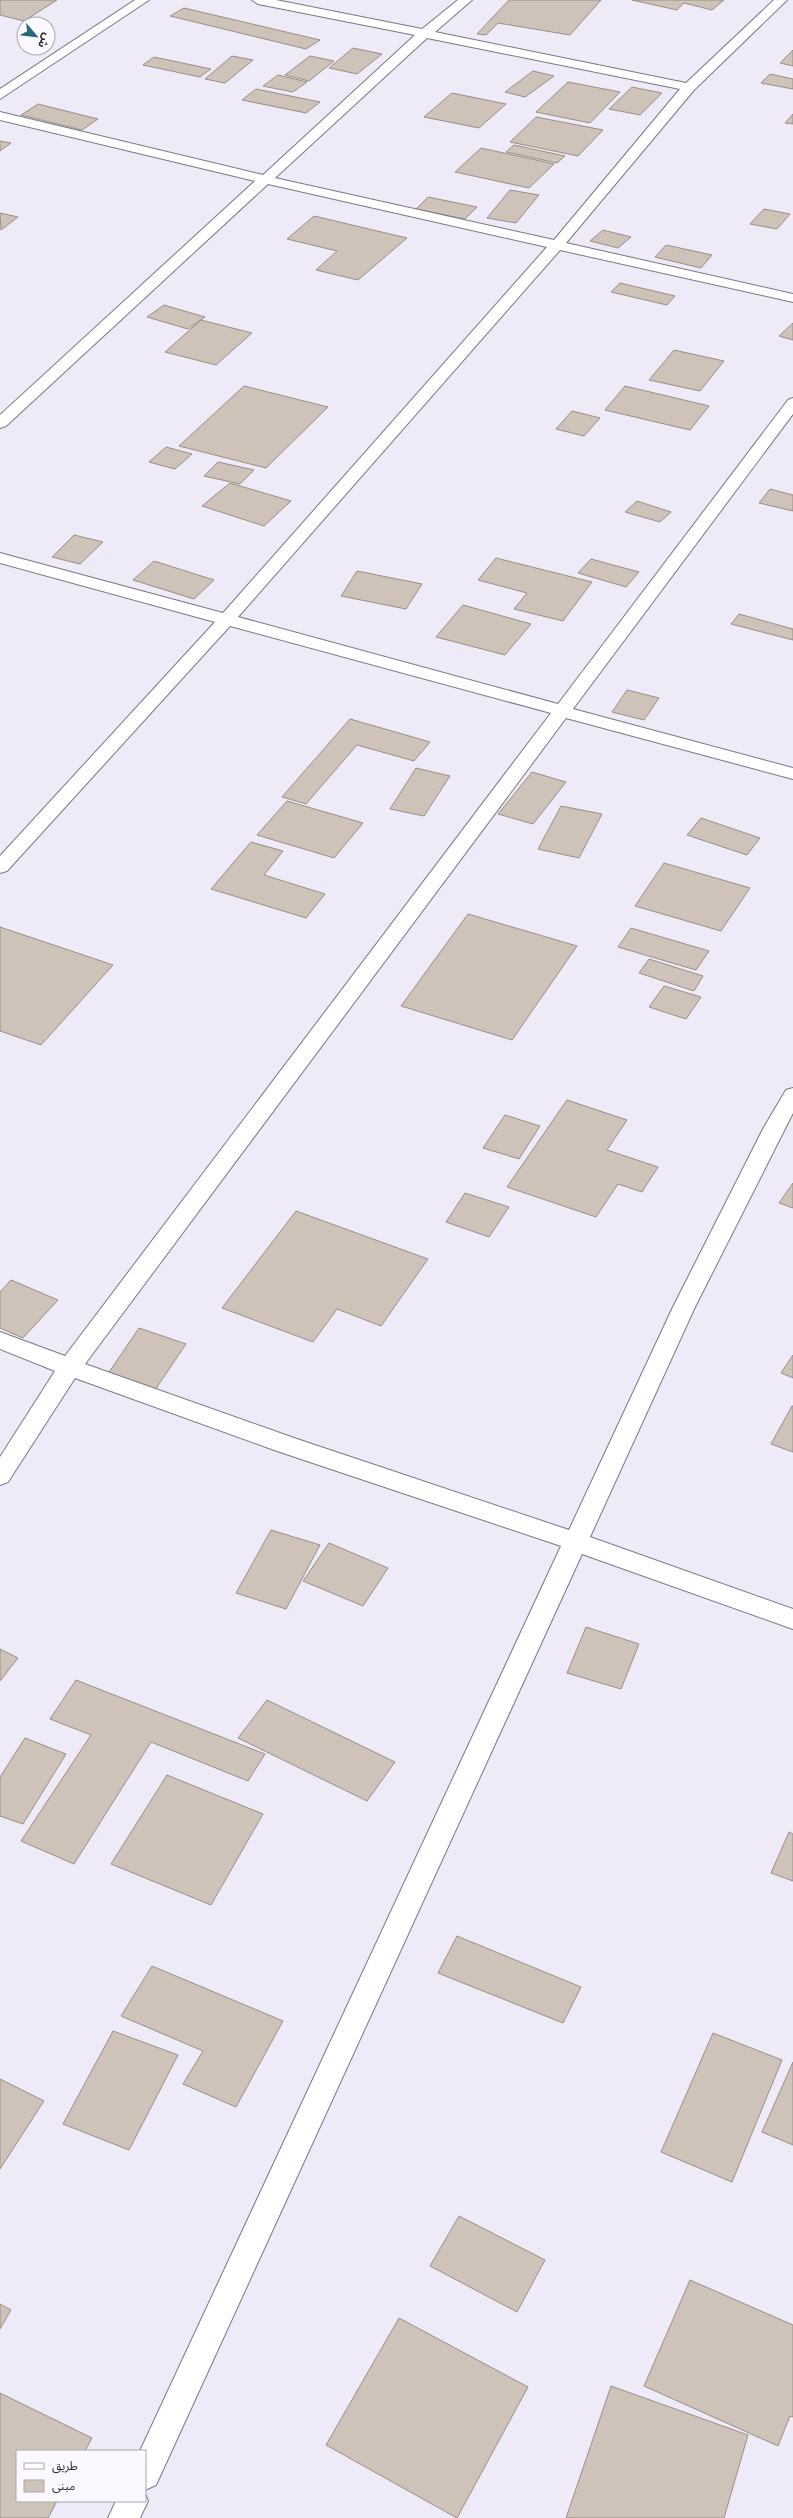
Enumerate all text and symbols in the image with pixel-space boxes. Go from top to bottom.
north arrow [16,16,56,56]
text: ش [35,31,54,50]
legend [16,2450,146,2502]
text: طريق [52,2459,78,2474]
text: مبنى [52,2479,75,2493]

